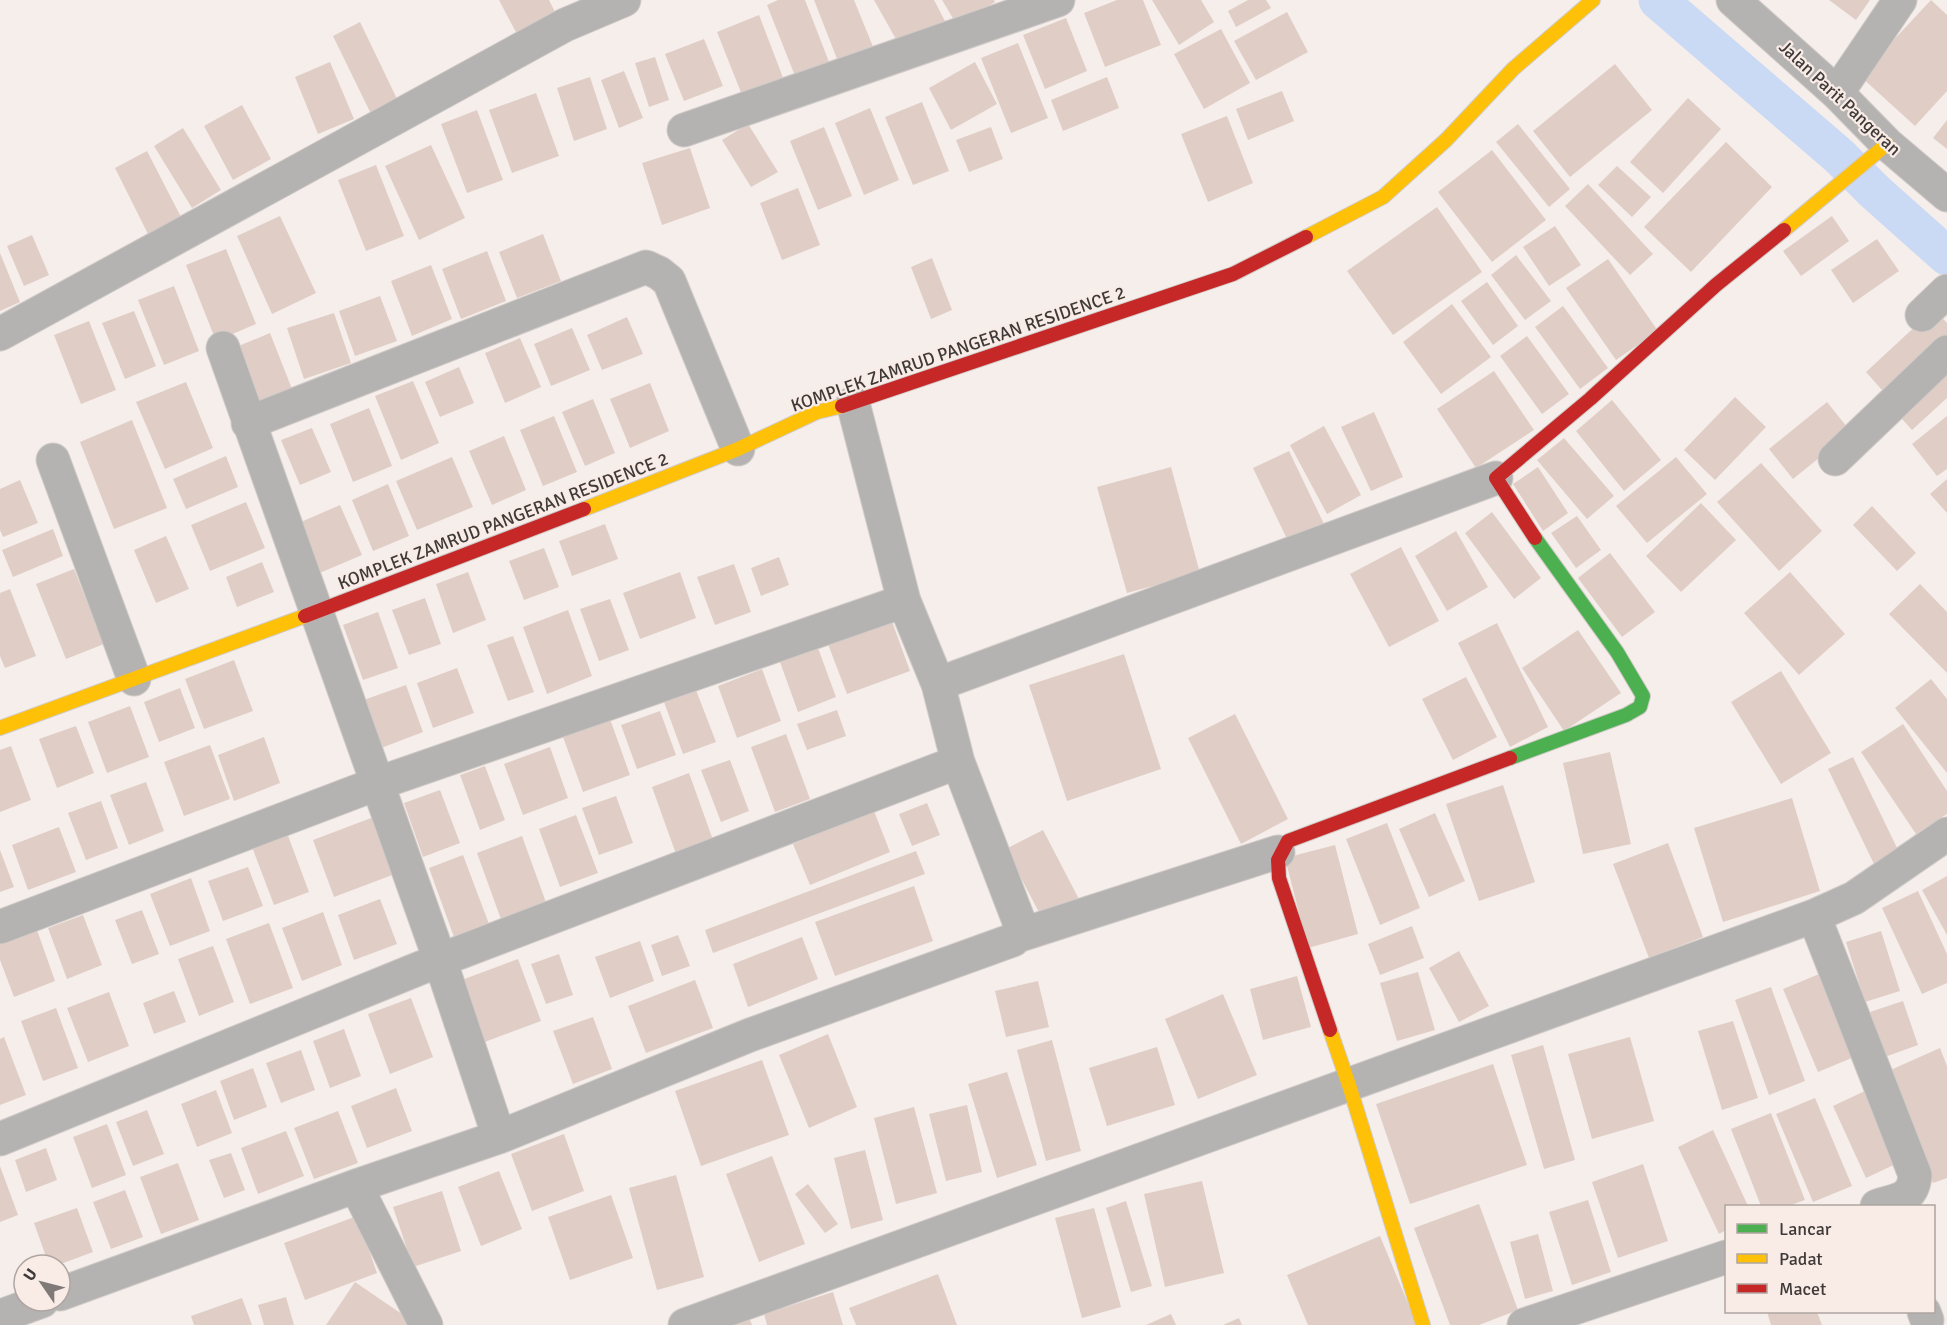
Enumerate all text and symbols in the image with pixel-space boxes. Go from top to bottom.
street label: Jalan Parit Pangeran [1775,36,1905,160]
street label: KOMPLEK ZAMRUD PANGERAN RESIDENCE 2 [788,281,1128,417]
street label: KOMPLEK ZAMRUD PANGERAN RESIDENCE 2 [335,448,671,594]
legend [1725,1205,1935,1313]
text: Lancar [1779,1218,1832,1240]
text: Padat [1779,1248,1823,1270]
north arrow [12,1253,72,1313]
text: U [19,1265,42,1285]
text: Macet [1779,1278,1826,1300]

